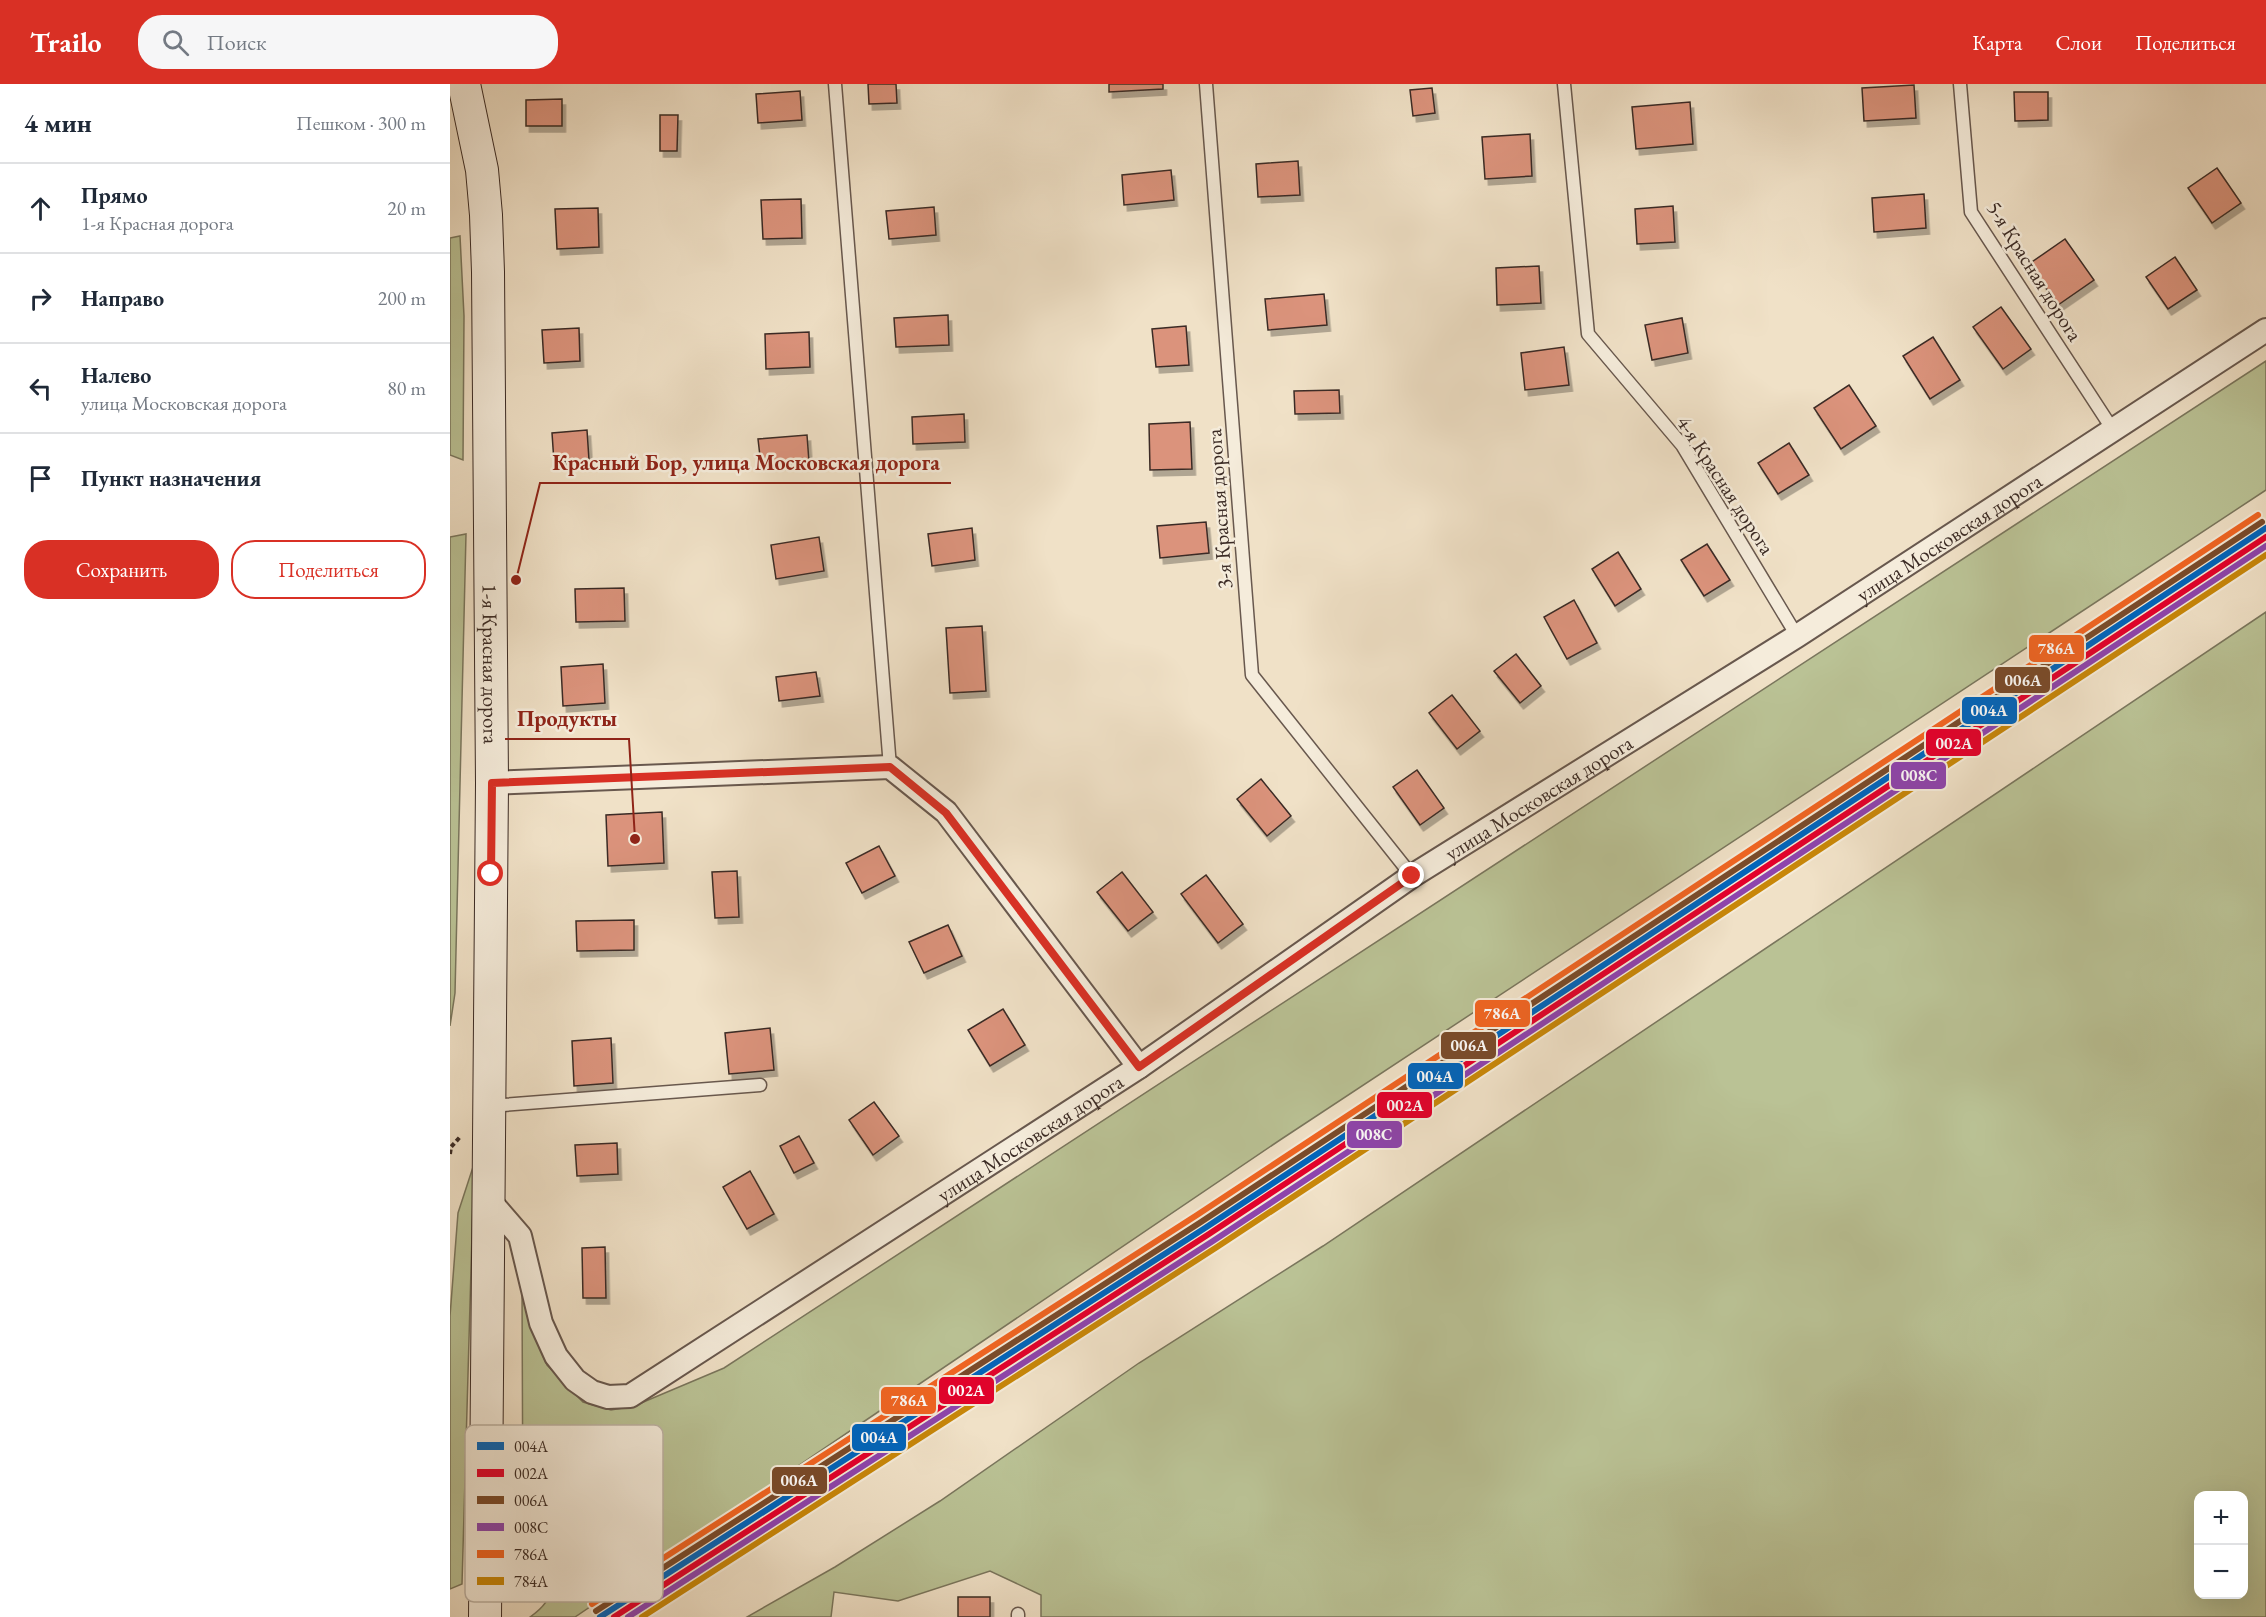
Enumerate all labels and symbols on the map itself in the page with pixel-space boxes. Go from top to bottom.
street label: 5-я Красная дорога [1981,196,2089,347]
street label: 4-я Красная дорога [1671,410,1781,560]
street label: 3-я Красная дорога [1200,427,1238,590]
callout: Красный Бор, улица Московская дорога [540,443,951,483]
text: Красный Бор, улица Московская дорога [552,448,940,477]
street label: улица Московская дорога [1851,466,2047,607]
street label: 1-я Красная дорога [477,584,505,745]
line badge: 786А [2028,634,2085,663]
text: 786А [2038,638,2075,659]
line badge: 006А [1994,666,2051,694]
text: 006А [2005,670,2042,691]
line badge: 004А [1961,696,2018,725]
callout: Продукты [505,699,629,739]
text: 004А [1971,700,2008,721]
text: Продукты [517,704,617,733]
street label: улица Московская дорога [1439,728,1638,866]
line badge: 002А [1925,728,1982,757]
text: 002А [1936,733,1973,754]
line badge: 008С [1890,761,1947,790]
text: 008С [1901,765,1937,786]
route start [477,860,503,886]
route end [1398,862,1424,888]
line badge: 786А [1474,999,1531,1028]
text: 786А [1484,1003,1521,1024]
line badge: 006А [1440,1031,1497,1060]
text: 006А [1451,1035,1488,1056]
line badge: 004А [1407,1062,1464,1090]
text: 004А [1417,1066,1454,1087]
street label: улица Московская дорога [932,1067,1129,1208]
line badge: 002А [1376,1091,1433,1119]
text: 002А [1387,1095,1424,1116]
line badge: 008С [1346,1120,1403,1149]
text: 008С [1356,1124,1392,1145]
line badge: 002А [938,1376,995,1405]
text: 002А [948,1380,985,1401]
line badge: 786А [880,1386,937,1415]
text: 786А [891,1390,928,1411]
line badge: 004А [851,1423,907,1452]
legend [465,1425,663,1602]
text: 004А [861,1427,898,1448]
text: 004А [514,1436,549,1457]
text: 002А [514,1463,549,1484]
line badge: 006А [771,1466,828,1495]
text: 006А [781,1470,818,1491]
text: 006А [514,1490,549,1511]
text: 008С [514,1517,548,1538]
text: 786А [514,1544,549,1565]
text: 784А [514,1571,549,1592]

